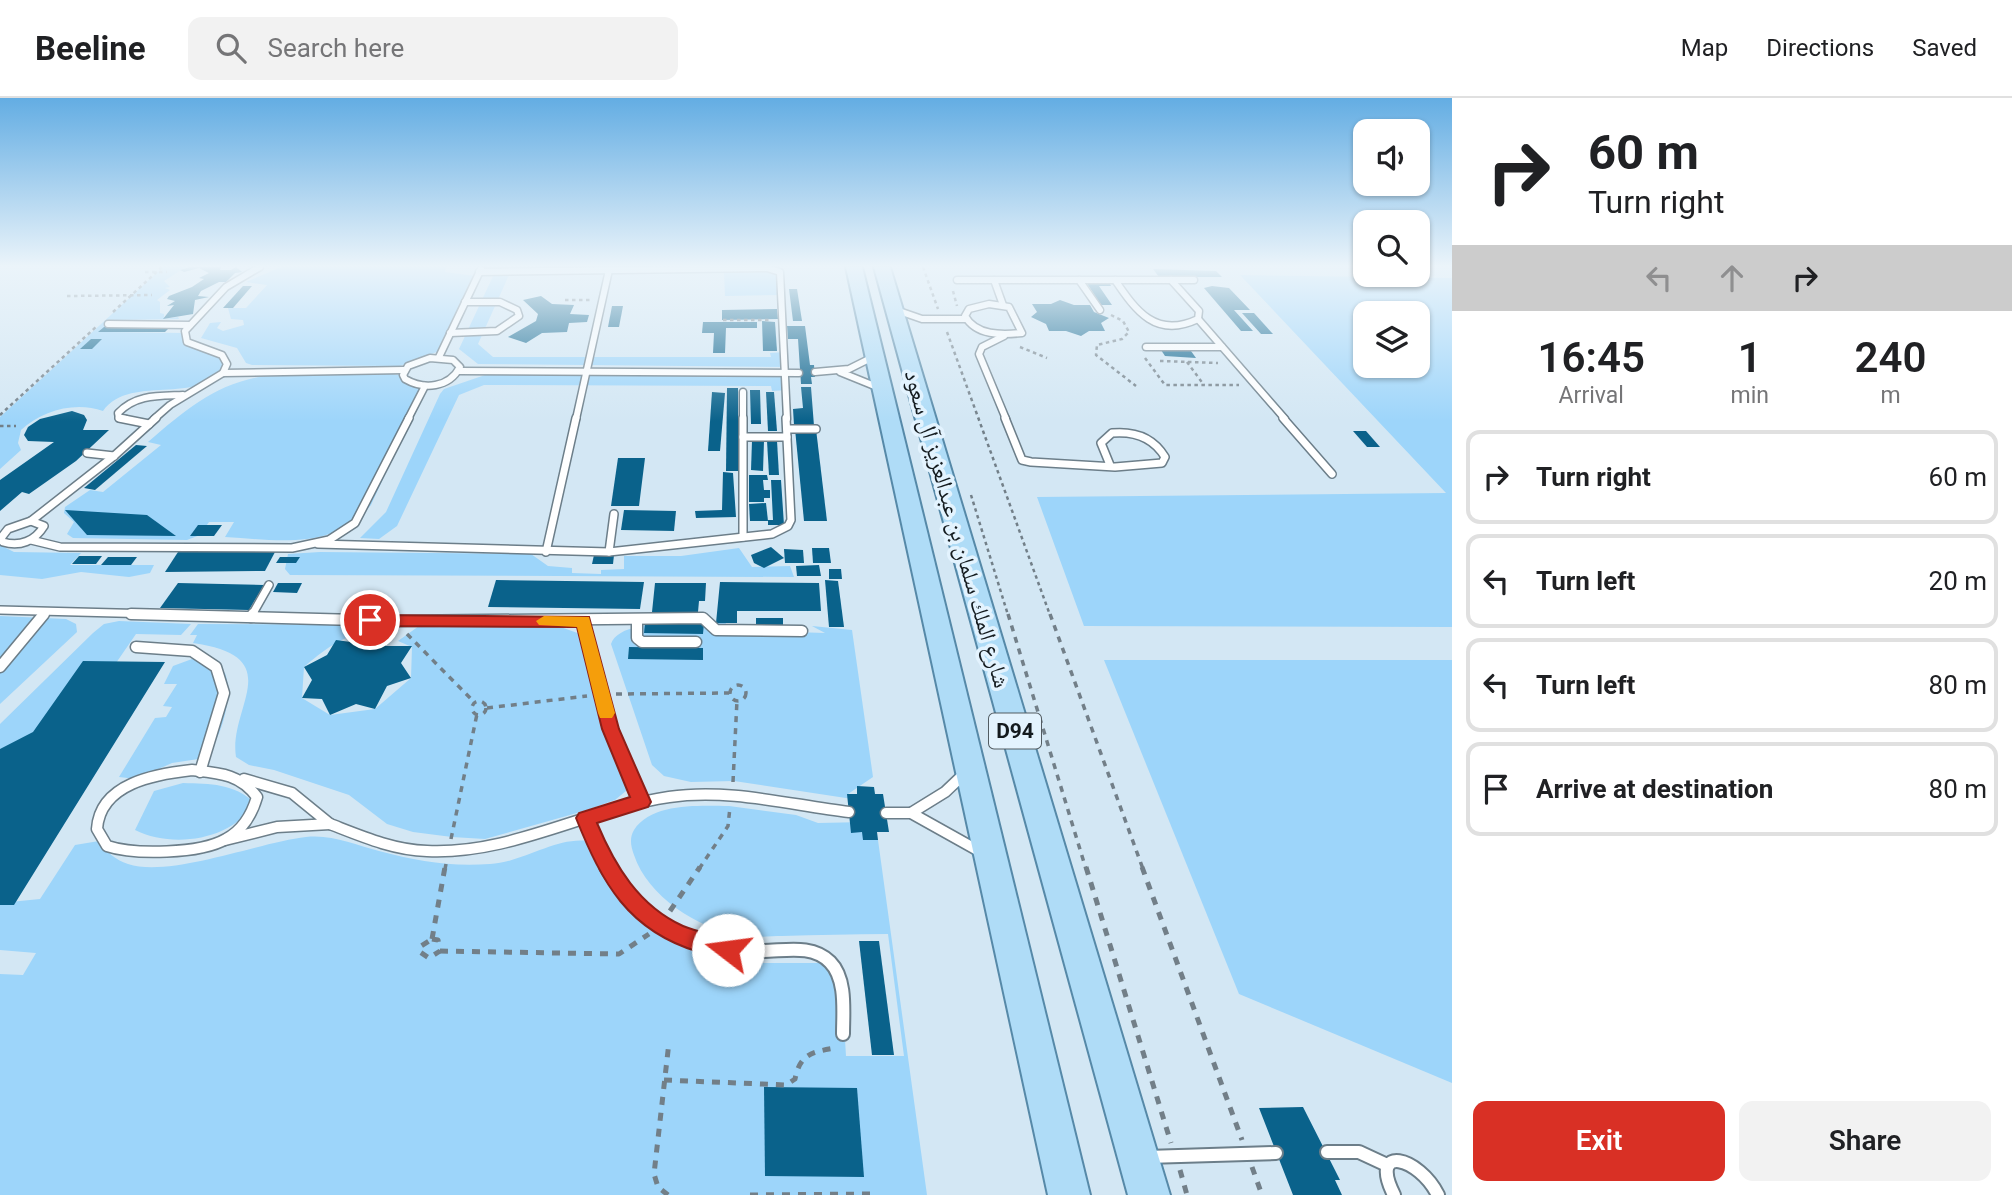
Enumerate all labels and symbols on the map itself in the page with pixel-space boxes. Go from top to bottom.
street label: شارع الملك سلمان بن عبدالعزيز آل سعود [898,367,1015,691]
pin [340,590,400,650]
road number: D94 [989,714,1041,748]
position arrow [691,913,765,987]

